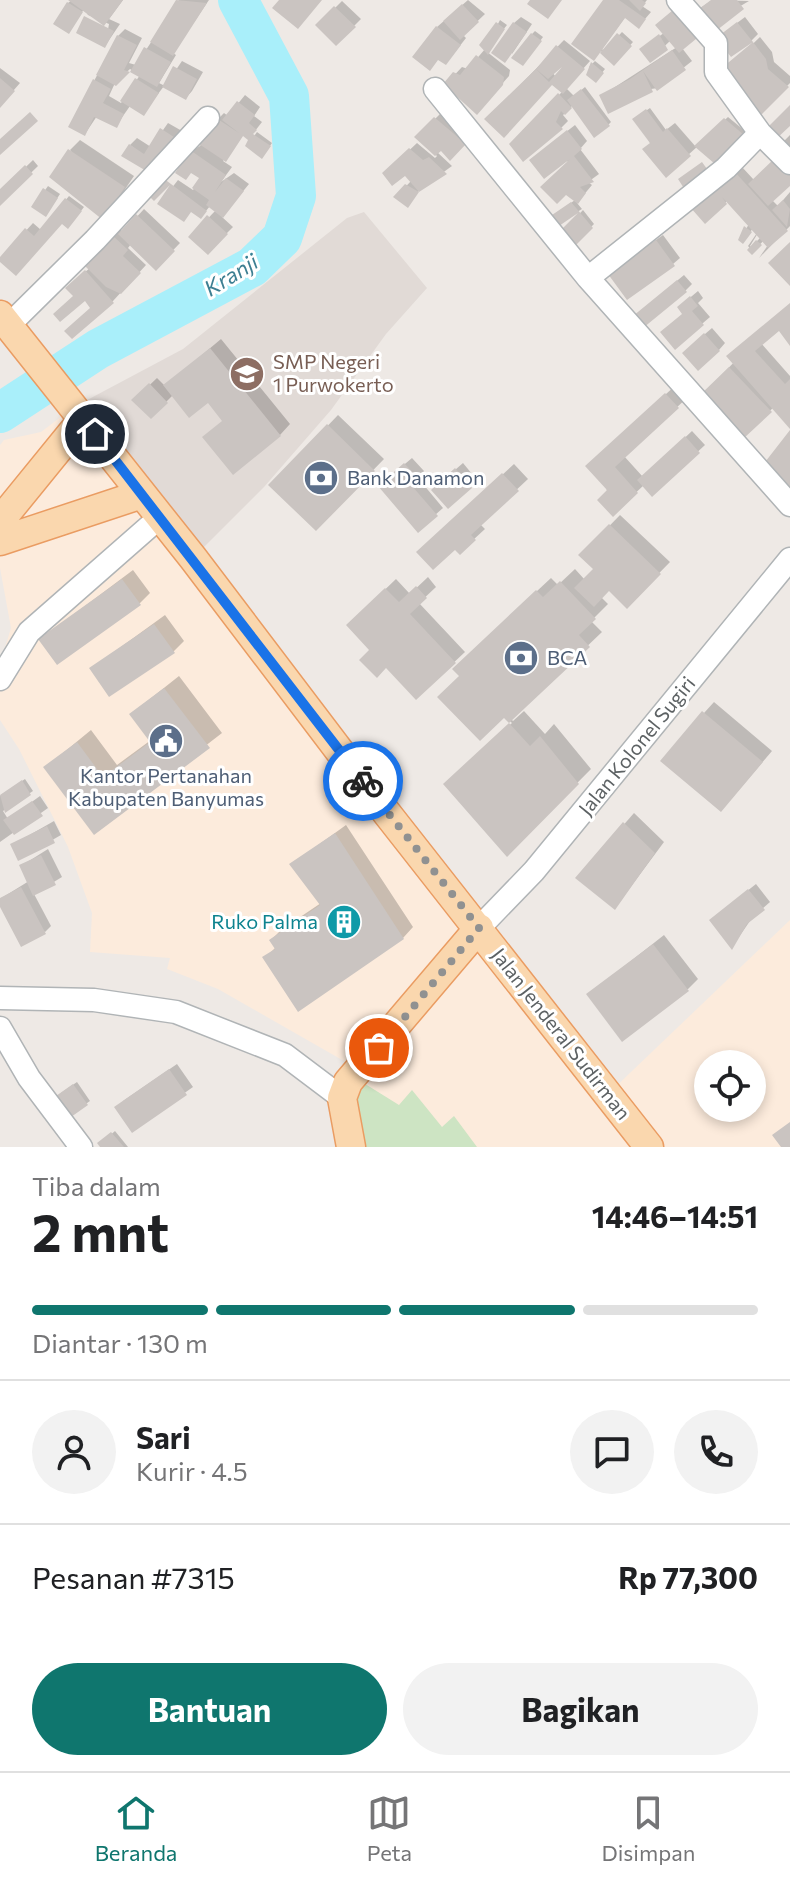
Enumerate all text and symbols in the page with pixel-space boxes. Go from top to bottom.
water label: Kranji [199,247,264,302]
place label: SMP Negeri 1 Purwokerto [273,349,394,396]
school or university icon: SMP Negeri 1 Purwokerto [228,355,266,393]
pin [61,400,129,468]
icon: home [73,412,117,456]
bank icon: Bank Danamon [302,459,340,497]
place label: Bank Danamon [347,465,484,489]
bank icon: BCA [502,639,540,677]
place label: BCA [547,645,588,669]
street label: Jalan Kolonel Sugiri [573,671,700,820]
public building icon: Kantor Pertanahan Kabupaten Banyumas [147,722,185,760]
courier [323,741,403,821]
icon: bike [341,759,385,803]
place label: Kantor Pertanahan Kabupaten Banyumas [68,763,264,810]
building icon: Ruko Palma [325,903,363,941]
place label: Ruko Palma [211,909,318,933]
street label: Jalan Jenderal Sudirman [487,943,636,1124]
pin [345,1014,413,1082]
icon: bag [357,1026,401,1070]
map controls [694,1050,766,1122]
button: locate [694,1050,766,1122]
text: Tiba dalam [32,1170,161,1201]
text: 14:46–14:51 [592,1197,758,1234]
text: 2 mnt [32,1199,169,1263]
text: Diantar · 130 m [32,1327,208,1358]
button: person [32,1410,116,1494]
button: chat [570,1410,654,1494]
button: phone [674,1410,758,1494]
text: Sari [136,1418,191,1455]
text: Kurir · 4.5 [136,1455,248,1486]
text: Pesanan #7315 [32,1558,235,1595]
text: Rp 77,300 [618,1558,758,1595]
button: Bantuan [32,1663,387,1755]
button: Bagikan [403,1663,758,1755]
tab: Beranda [95,1791,177,1866]
tab: Peta [367,1791,412,1866]
tab: Disimpan [601,1791,695,1866]

